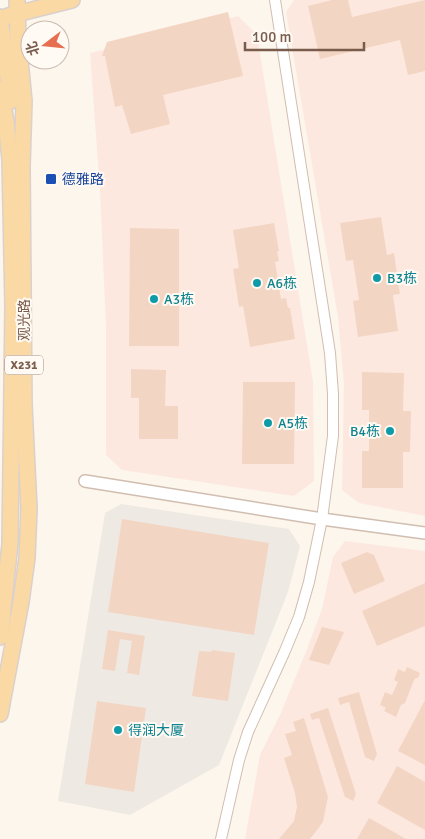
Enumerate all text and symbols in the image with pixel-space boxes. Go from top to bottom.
north arrow [20,20,70,70]
scale bar [245,20,364,52]
text: 100 m [252,28,292,46]
text: 北 [23,39,43,58]
place label: 德雅路 [62,171,104,188]
marker: 德雅路 [44,172,58,186]
place label: B3栋 [387,270,417,287]
marker: B3栋 [371,272,383,284]
place label: A6栋 [267,275,297,292]
marker: A6栋 [251,277,263,289]
place label: A3栋 [164,291,194,308]
marker: A3栋 [148,293,160,305]
street label: 观光路 [16,299,33,341]
road number: X231 [5,356,43,374]
place label: A5栋 [278,415,308,432]
marker: A5栋 [262,417,274,429]
place label: B4栋 [350,423,380,440]
marker: B4栋 [384,425,396,437]
place label: 得润大厦 [128,722,184,739]
marker: 得润大厦 [112,724,124,736]

